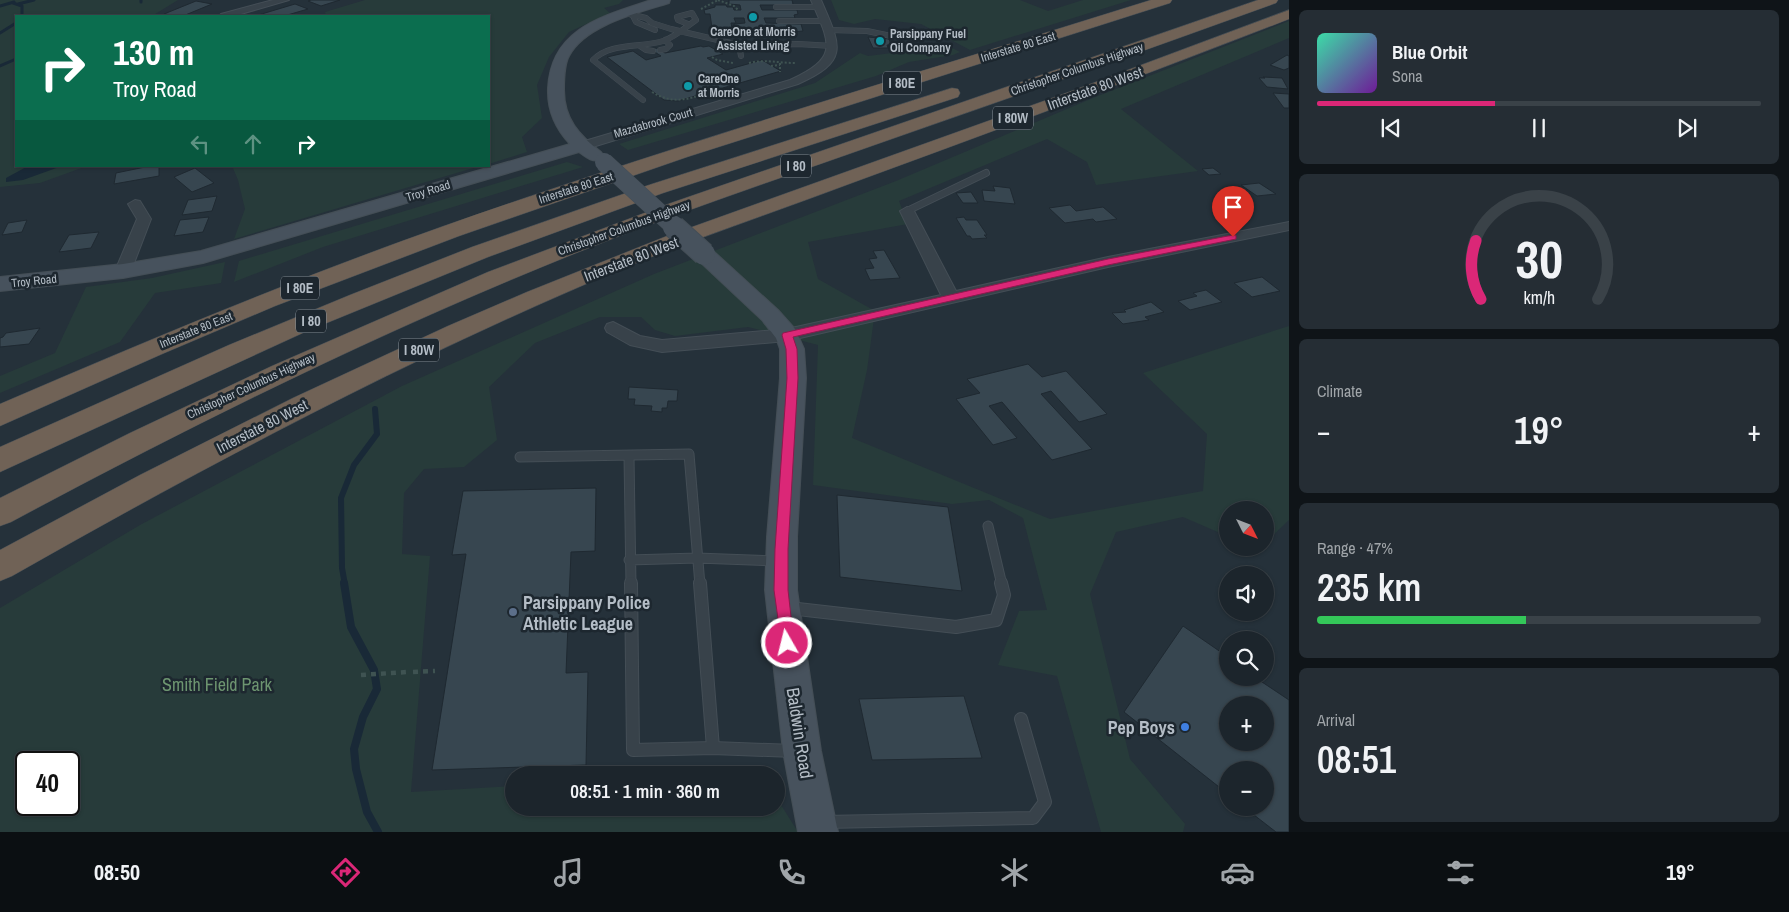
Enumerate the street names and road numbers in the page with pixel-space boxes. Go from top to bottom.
street label: Interstate 80 East [979,28,1057,66]
street label: Christopher Columbus Highway [1008,39,1146,99]
street label: Interstate 80 West [1045,61,1146,115]
road number: I 80E [883,72,921,95]
street label: Mazdabrook Court [612,104,694,142]
road number: I 80W [993,106,1033,130]
road number: I 80 [781,154,811,178]
street label: Interstate 80 East [537,168,615,208]
street label: Troy Road [404,177,452,205]
street label: Christopher Columbus Highway [556,197,692,259]
street label: Interstate 80 West [581,231,682,287]
street label: Troy Road [10,271,58,291]
road number: I 80E [281,276,319,300]
street label: Interstate 80 East [157,308,235,352]
road number: I 80 [296,310,326,332]
road number: I 80W [399,338,439,362]
street label: Christopher Columbus Highway [184,349,318,423]
street label: Interstate 80 West [213,394,312,458]
street label: Baldwin Road [780,686,820,780]

